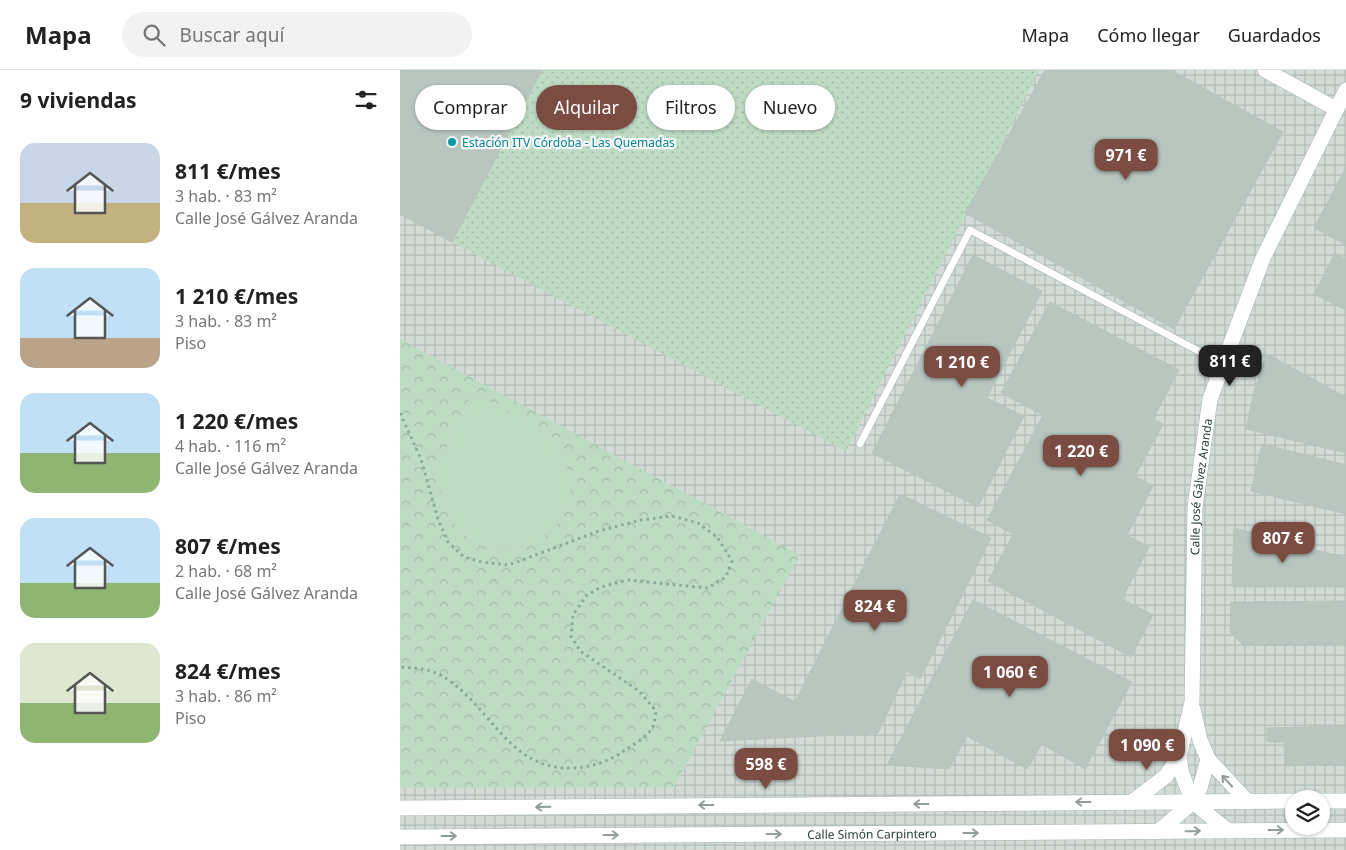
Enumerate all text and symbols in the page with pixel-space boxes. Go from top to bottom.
search box [122,12,472,57]
text: Mapa [25,18,92,51]
icon: search [140,21,168,49]
text: Buscar aquí [180,22,284,48]
text: Mapa [1022,23,1069,47]
text: Cómo llegar [1097,23,1200,47]
text: Guardados [1228,23,1321,47]
chip: Comprar [415,85,526,130]
chip: Alquilar [536,85,637,130]
chip: Filtros [647,85,735,130]
chip: Nuevo [745,85,835,130]
text: 9 viviendas [20,86,137,114]
icon: filters [352,86,380,114]
place label: Estación ITV Córdoba - Las Quemadas [462,134,675,151]
marker: Estación ITV Córdoba - Las Quemadas [446,136,458,148]
pin: 971 € [1091,138,1161,181]
text: 971 € [1106,144,1146,166]
text: 811 €/mes [175,157,281,185]
icon: home [60,163,120,223]
text: 3 hab. · 83 m² [175,185,277,207]
text: Calle José Gálvez Aranda [175,207,358,229]
text: 1 210 €/mes [175,282,298,310]
icon: home [60,288,120,348]
text: 3 hab. · 83 m² [175,310,277,332]
text: Piso [175,332,206,354]
pin: 811 € [1195,344,1265,387]
pin: 1 210 € [916,346,1008,388]
text: 811 € [1210,350,1250,372]
text: 1 210 € [935,351,989,373]
text: 1 220 €/mes [175,407,298,435]
icon: home [60,413,120,473]
street label: Calle José Gálvez Aranda [1186,417,1216,555]
pin: 1 220 € [1035,434,1127,477]
text: 4 hab. · 116 m² [175,435,286,457]
text: 1 220 € [1054,440,1108,462]
text: Calle José Gálvez Aranda [175,457,358,479]
pin: 807 € [1248,522,1318,564]
text: 807 € [1263,527,1303,549]
text: 807 €/mes [175,532,281,560]
icon: home [60,538,120,598]
text: 2 hab. · 68 m² [175,560,277,582]
text: Calle José Gálvez Aranda [175,582,358,604]
pin: 824 € [840,590,910,632]
text: 824 € [855,595,895,617]
pin: 1 060 € [964,656,1056,698]
text: 824 €/mes [175,657,281,685]
text: 1 060 € [983,661,1037,683]
icon: home [60,663,120,723]
text: 3 hab. · 86 m² [175,685,277,707]
text: Piso [175,707,206,729]
pin: 1 090 € [1101,728,1193,771]
text: 1 090 € [1120,734,1174,756]
pin: 598 € [731,748,801,790]
text: 598 € [746,753,786,775]
one-way arrow [1221,774,1233,787]
map controls [1285,790,1330,835]
button: layers [1285,790,1330,835]
one-way arrow [1075,797,1092,807]
one-way arrow [913,799,929,809]
one-way arrow [698,800,714,810]
one-way arrow [535,802,552,812]
street label: Calle Simón Carpintero [807,825,937,842]
one-way arrow [1268,825,1284,835]
one-way arrow [1185,826,1201,836]
one-way arrow [962,828,979,838]
one-way arrow [765,829,781,839]
one-way arrow [602,830,619,840]
one-way arrow [440,831,456,841]

